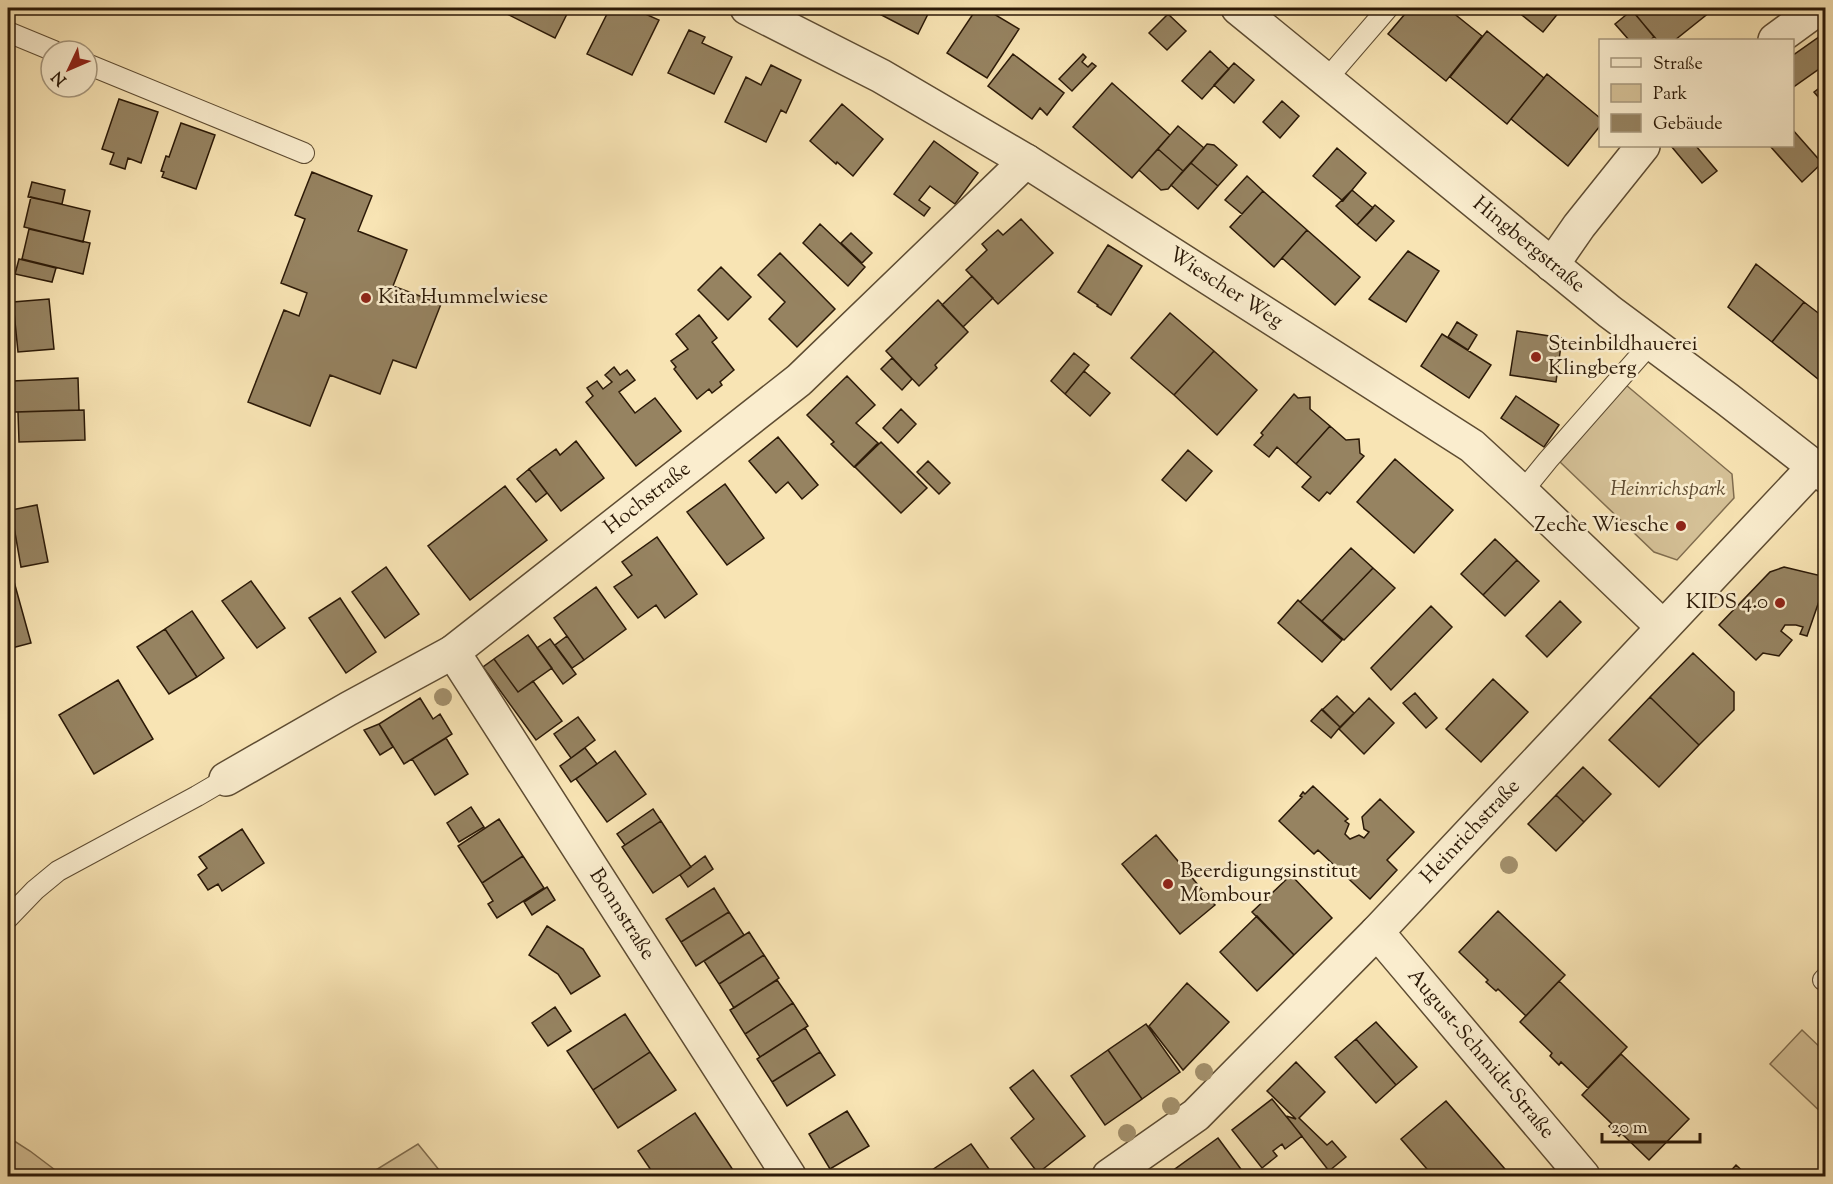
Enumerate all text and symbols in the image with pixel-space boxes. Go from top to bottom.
north arrow [39,39,99,99]
legend [1599,39,1794,147]
text: Straße [1653,52,1703,78]
text: N [47,65,73,90]
text: Park [1653,82,1688,108]
text: Gebäude [1653,112,1723,138]
street label: Hingbergstraße [1465,190,1591,301]
street label: Wiescher Weg [1162,241,1289,336]
place label: Kita Hummelwiese [378,283,548,313]
marker: Kita Hummelwiese [359,291,373,305]
place label: Steinbildhauerei Klingberg [1548,330,1698,384]
marker: Steinbildhauerei Klingberg [1529,350,1543,364]
street label: Hochstraße [598,455,698,543]
park label: Heinrichspark [1610,475,1726,505]
place label: Zeche Wiesche [1534,511,1669,541]
marker: Zeche Wiesche [1674,519,1688,533]
place label: KIDS 4.0 [1686,588,1768,618]
marker: KIDS 4.0 [1773,596,1787,610]
street label: Heinrichstraße [1414,773,1528,891]
place label: Beerdigungsinstitut Mombour [1180,857,1358,911]
street label: Bonnstraße [581,863,662,966]
marker: Beerdigungsinstitut Mombour [1161,877,1175,891]
street label: August-Schmidt-Straße [1399,962,1561,1146]
scale bar [1602,1106,1700,1144]
text: 20 m [1611,1116,1648,1142]

